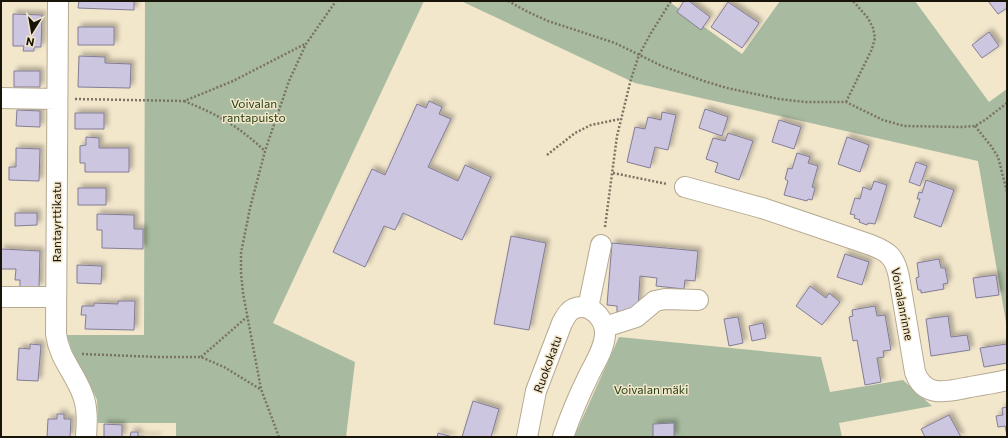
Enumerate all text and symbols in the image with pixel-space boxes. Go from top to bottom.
north arrow [12,12,52,52]
text: N [25,35,35,49]
park label: Voivalan rantapuisto [222,96,286,124]
street label: Rantayrttikatu [49,182,63,262]
street label: Voivalanrinne [889,266,917,342]
street label: Ruokokatu [530,334,564,394]
park label: Voivalan mäki [614,382,688,396]

